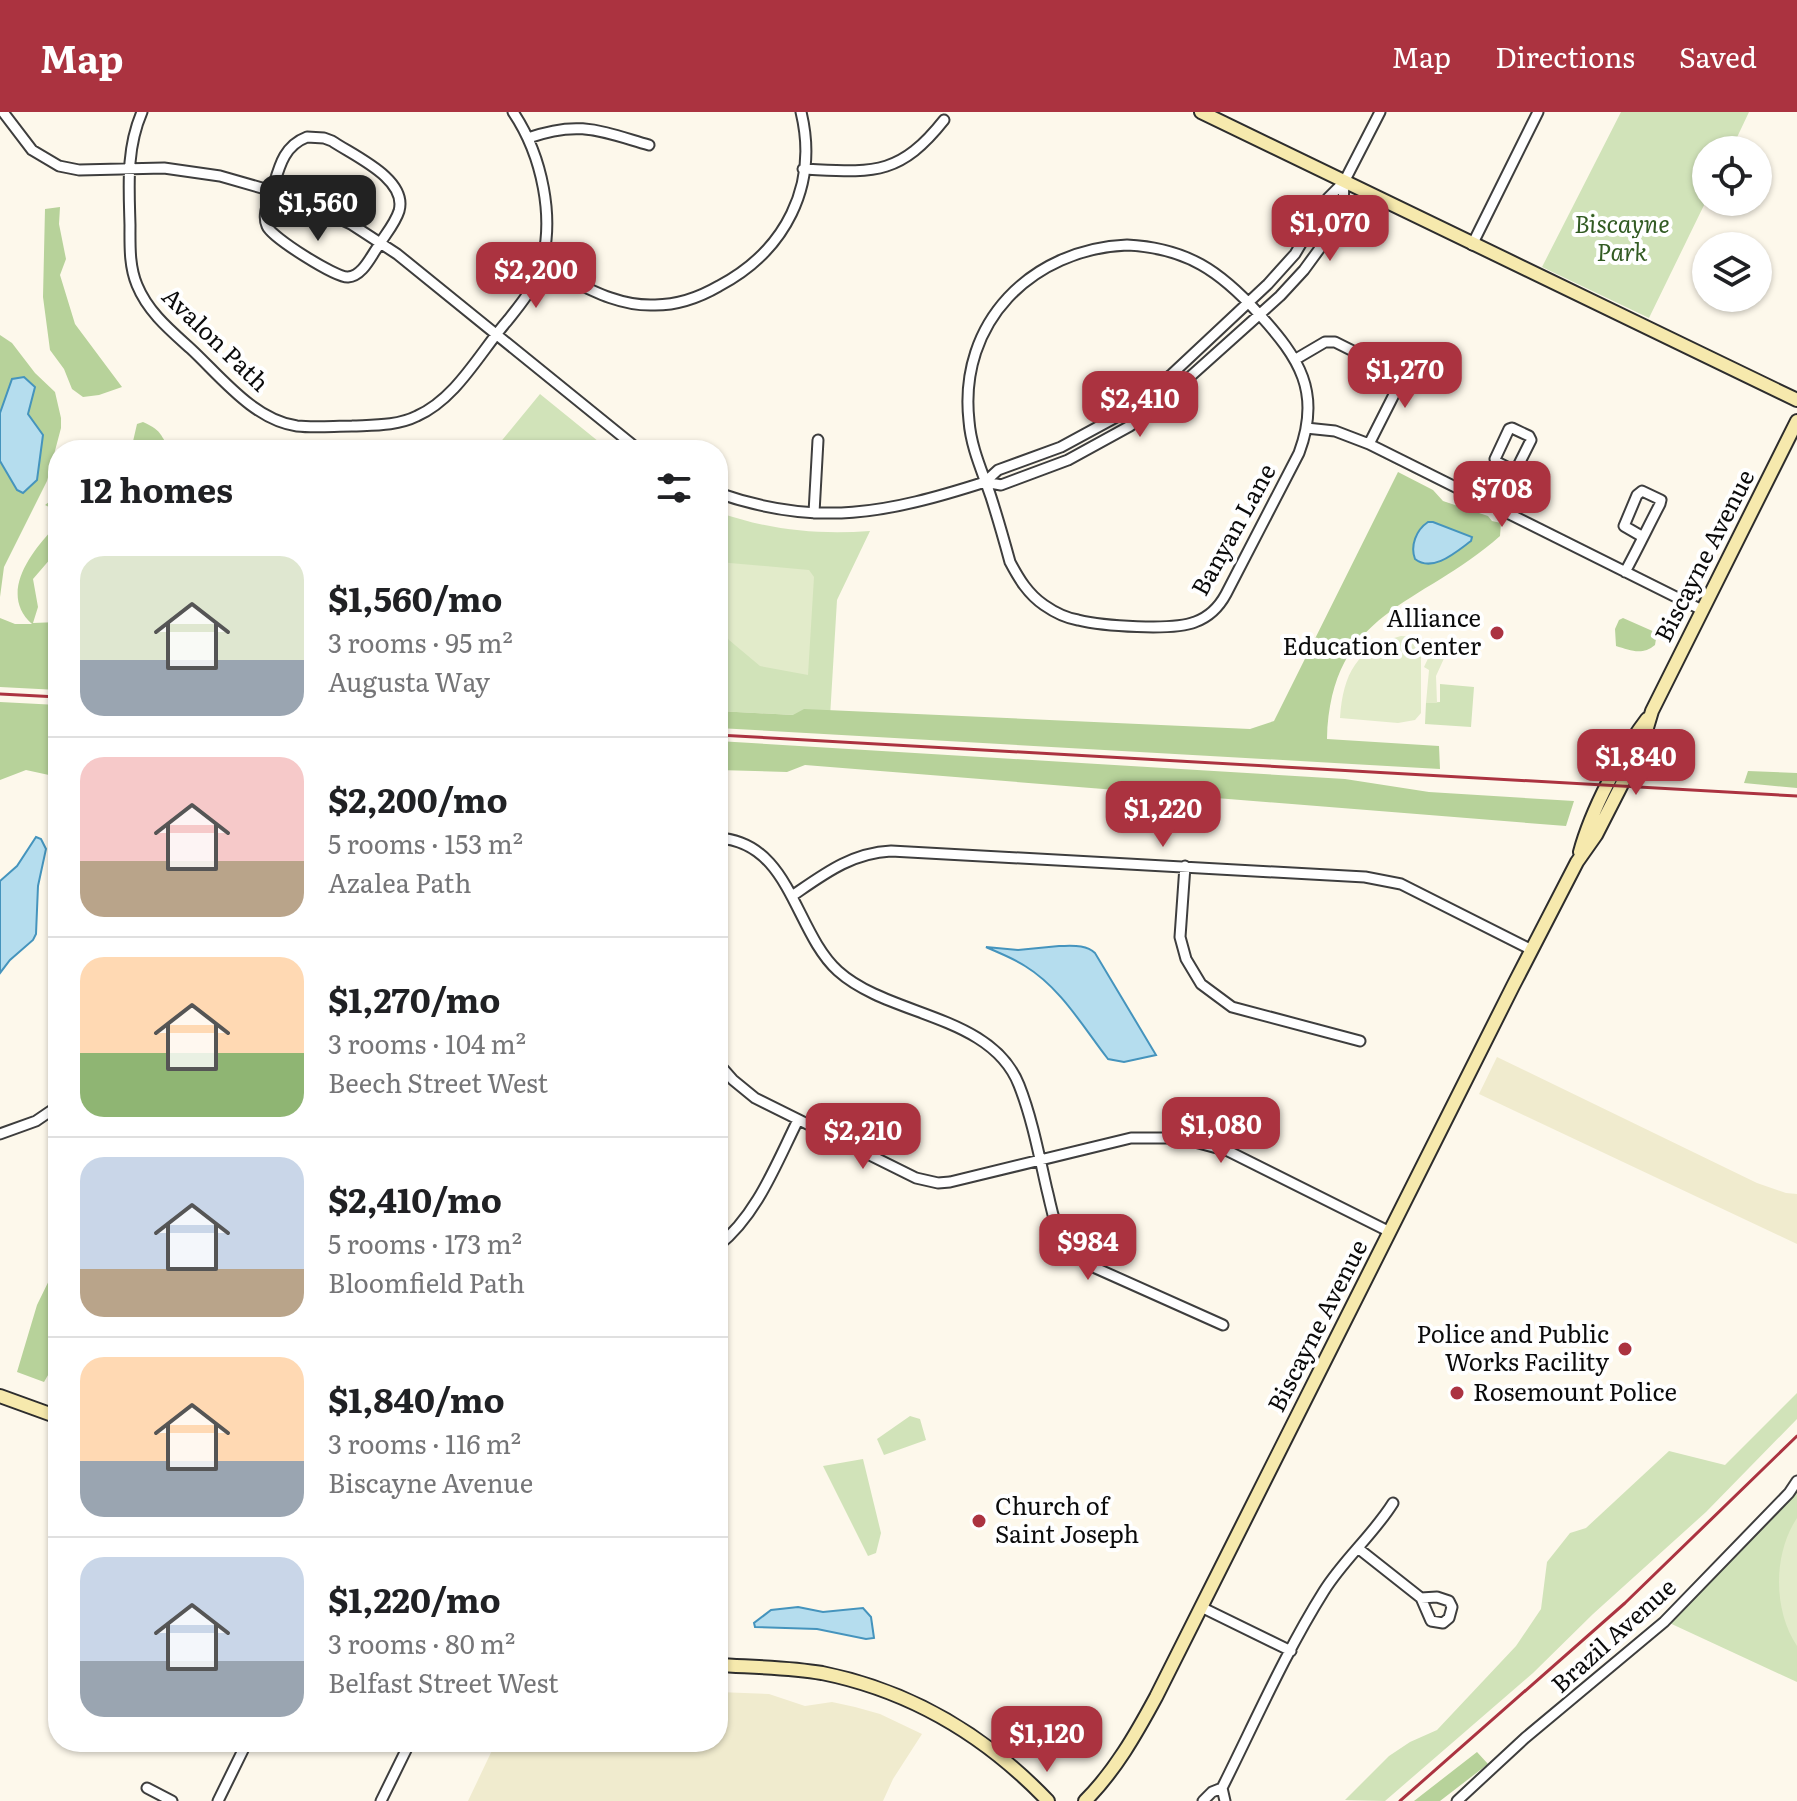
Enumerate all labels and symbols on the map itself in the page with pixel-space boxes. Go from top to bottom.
pin: $1,560 [253,175,383,243]
pin: $1,070 [1265,195,1395,263]
park label: Biscayne Park [1574,205,1670,268]
pin: $2,200 [471,242,601,310]
street label: Avalon Path [155,278,278,398]
pin: $1,270 [1340,342,1470,410]
pin: $2,410 [1075,371,1205,439]
street label: Banyan Lane [1181,456,1283,601]
pin: $708 [1455,461,1549,529]
street label: Biscayne Avenue [1644,463,1761,647]
place label: Alliance Education Center [1282,599,1482,662]
marker: Alliance Education Center [1488,624,1506,642]
pin: $1,840 [1571,729,1701,797]
pin: $1,220 [1098,781,1228,849]
pin: $1,080 [1156,1097,1286,1165]
pin: $2,210 [798,1103,928,1171]
pin: $984 [1041,1214,1135,1282]
street label: Biscayne Avenue [1257,1233,1374,1417]
place label: Police and Public Works Facility [1416,1315,1609,1378]
marker: Police and Public Works Facility [1616,1340,1634,1358]
place label: Rosemount Police [1473,1373,1677,1408]
marker: Rosemount Police [1448,1384,1466,1402]
place label: Church of Saint Joseph [995,1487,1139,1550]
marker: Church of Saint Joseph [970,1512,988,1530]
street label: Brazil Avenue [1542,1569,1682,1700]
pin: $1,120 [982,1706,1112,1774]

